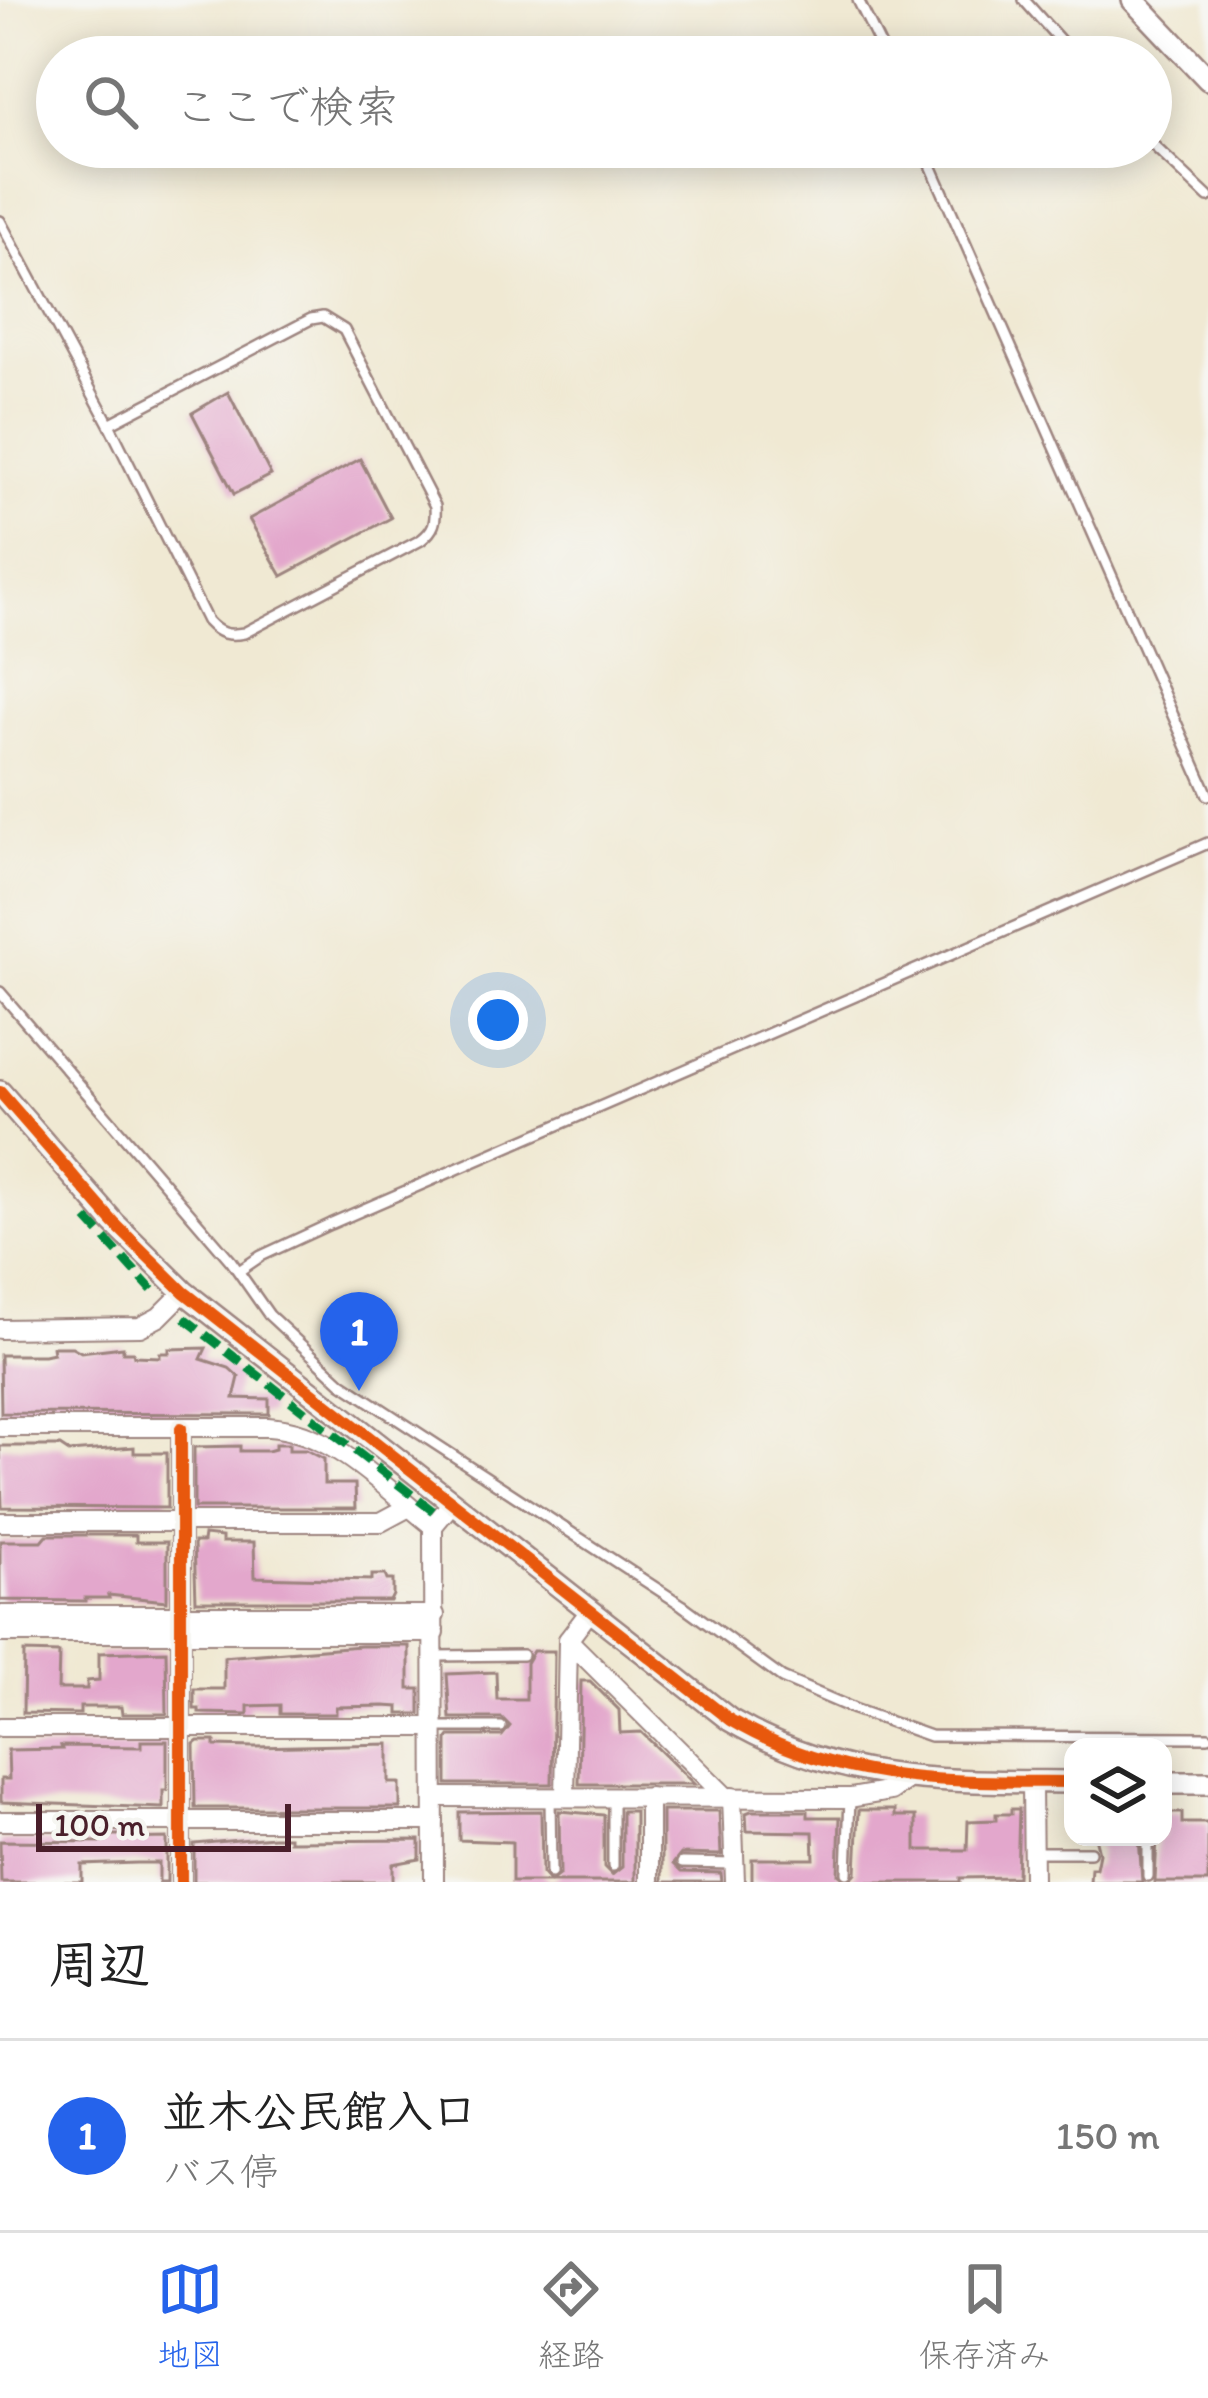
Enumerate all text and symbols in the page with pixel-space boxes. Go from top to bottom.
search box [36,36,1172,168]
icon: search [78,69,144,135]
text: ここで検索 [174,79,399,133]
your location [468,990,528,1050]
pin: 1 [320,1292,398,1391]
map controls [1064,1738,1172,1846]
button: layers [1064,1738,1172,1846]
scale bar [36,1798,291,1851]
text: 100 m [54,1805,145,1844]
text: 周辺 [48,1934,150,1995]
text: 並木公民館入口 [162,2084,477,2138]
text: 1 [78,2112,96,2159]
text: 150 m [1056,2112,1160,2159]
text: バス停 [162,2148,279,2195]
tab: 地図 [157,2256,223,2376]
tab: 経路 [538,2256,604,2376]
tab: 保存済み [919,2256,1051,2376]

